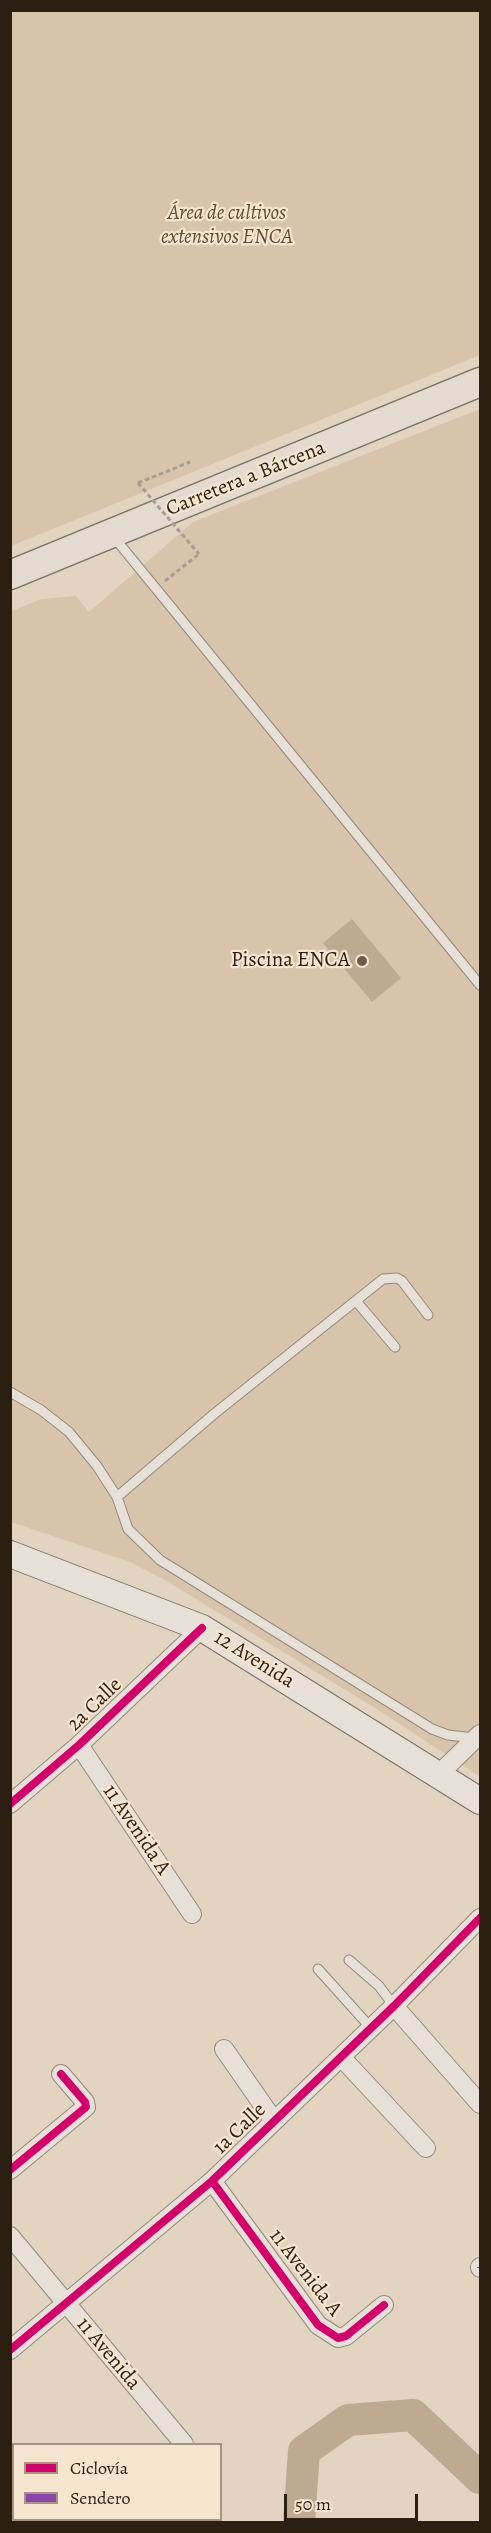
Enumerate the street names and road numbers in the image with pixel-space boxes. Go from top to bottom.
street label: Carretera a Bárcena [163,436,329,522]
street label: 12 Avenida [209,1625,299,1695]
street label: 2a Calle [62,1673,128,1737]
street label: 11 Avenida A [97,1780,175,1880]
street label: 1a Calle [208,2098,272,2160]
street label: 11 Avenida A [263,2224,347,2322]
street label: 11 Avenida [70,2312,146,2396]

